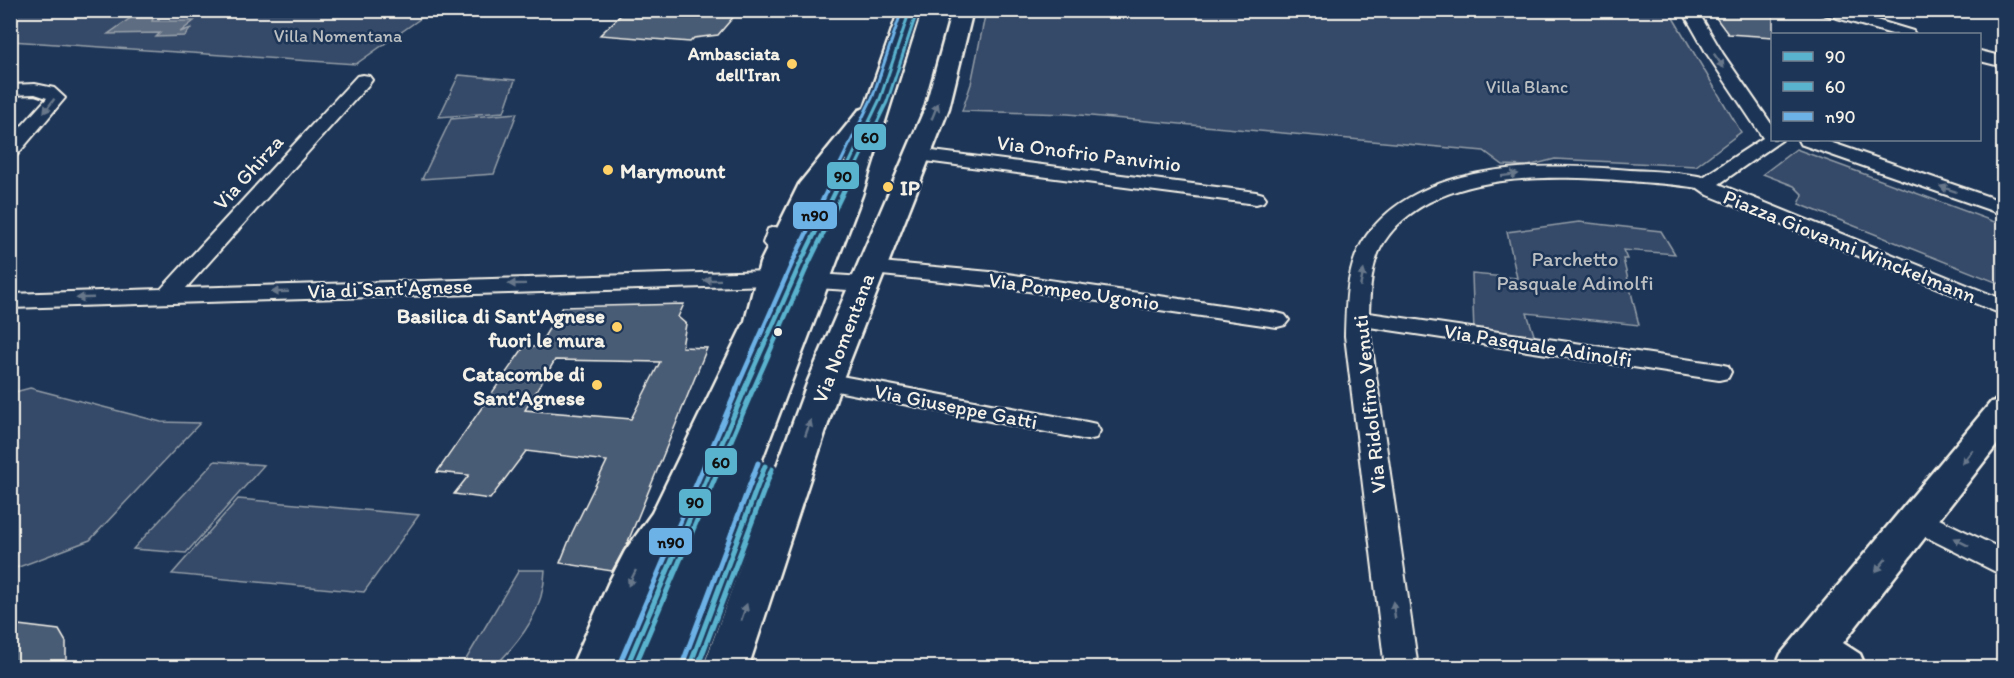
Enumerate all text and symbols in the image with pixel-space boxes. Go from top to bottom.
park label: Villa Nomentana [274,25,403,47]
legend [1771,33,1981,141]
place label: Ambasciata dell'Iran [687,43,781,86]
text: 90 [1825,46,1846,68]
one-way arrow [1713,52,1725,68]
marker: Ambasciata dell'Iran [785,57,799,71]
park label: Villa Blanc [1486,76,1568,98]
text: 60 [1825,76,1846,98]
one-way arrow [44,98,56,113]
one-way arrow [931,102,941,120]
text: n90 [1825,106,1856,128]
line badge: 60 [853,123,887,151]
text: 60 [861,128,879,147]
street label: Via Ghirza [208,129,288,215]
street label: Via Onofrio Panvinio [995,129,1183,177]
place label: Marymount [620,158,726,184]
line badge: 90 [826,161,860,190]
marker: Marymount [601,163,615,177]
text: 90 [834,167,852,186]
one-way arrow [1501,170,1520,179]
place label: IP [900,175,920,200]
marker: IP [881,180,895,194]
street label: Piazza Giovanni Winckelmann [1720,184,1980,308]
one-way arrow [1939,184,1957,194]
line badge: n90 [792,201,838,230]
text: n90 [800,206,829,225]
park label: Parchetto Pasquale Adinolfi [1497,246,1653,295]
street label: Via Pompeo Ugonio [987,267,1161,315]
one-way arrow [1358,268,1367,287]
street label: Via Nomentana [807,269,879,407]
street label: Via di Sant'Agnese [307,273,473,303]
one-way arrow [702,275,721,285]
one-way arrow [507,280,526,289]
one-way arrow [270,287,289,297]
one-way arrow [75,294,94,303]
place label: Basilica di Sant'Agnese fuori le mura [397,303,606,352]
street label: Via Ridolfino Venuti [1347,314,1391,494]
street label: Via Pasquale Adinolfi [1442,318,1634,372]
marker: Basilica di Sant'Agnese fuori le mura [610,320,624,334]
unlabelled marker [772,326,784,338]
place label: Catacombe di Sant'Agnese [462,361,585,411]
marker: Catacombe di Sant'Agnese [590,378,604,392]
street label: Via Giuseppe Gatti [872,378,1040,434]
one-way arrow [804,419,814,437]
line badge: 60 [704,447,738,476]
one-way arrow [1962,450,1974,465]
text: 60 [712,453,730,472]
line badge: 90 [678,488,712,517]
text: 90 [686,493,704,512]
line badge: n90 [648,527,693,556]
text: n90 [656,533,685,552]
one-way arrow [1952,537,1969,547]
one-way arrow [1875,557,1888,573]
one-way arrow [628,569,638,587]
one-way arrow [1390,600,1399,619]
one-way arrow [740,603,749,621]

